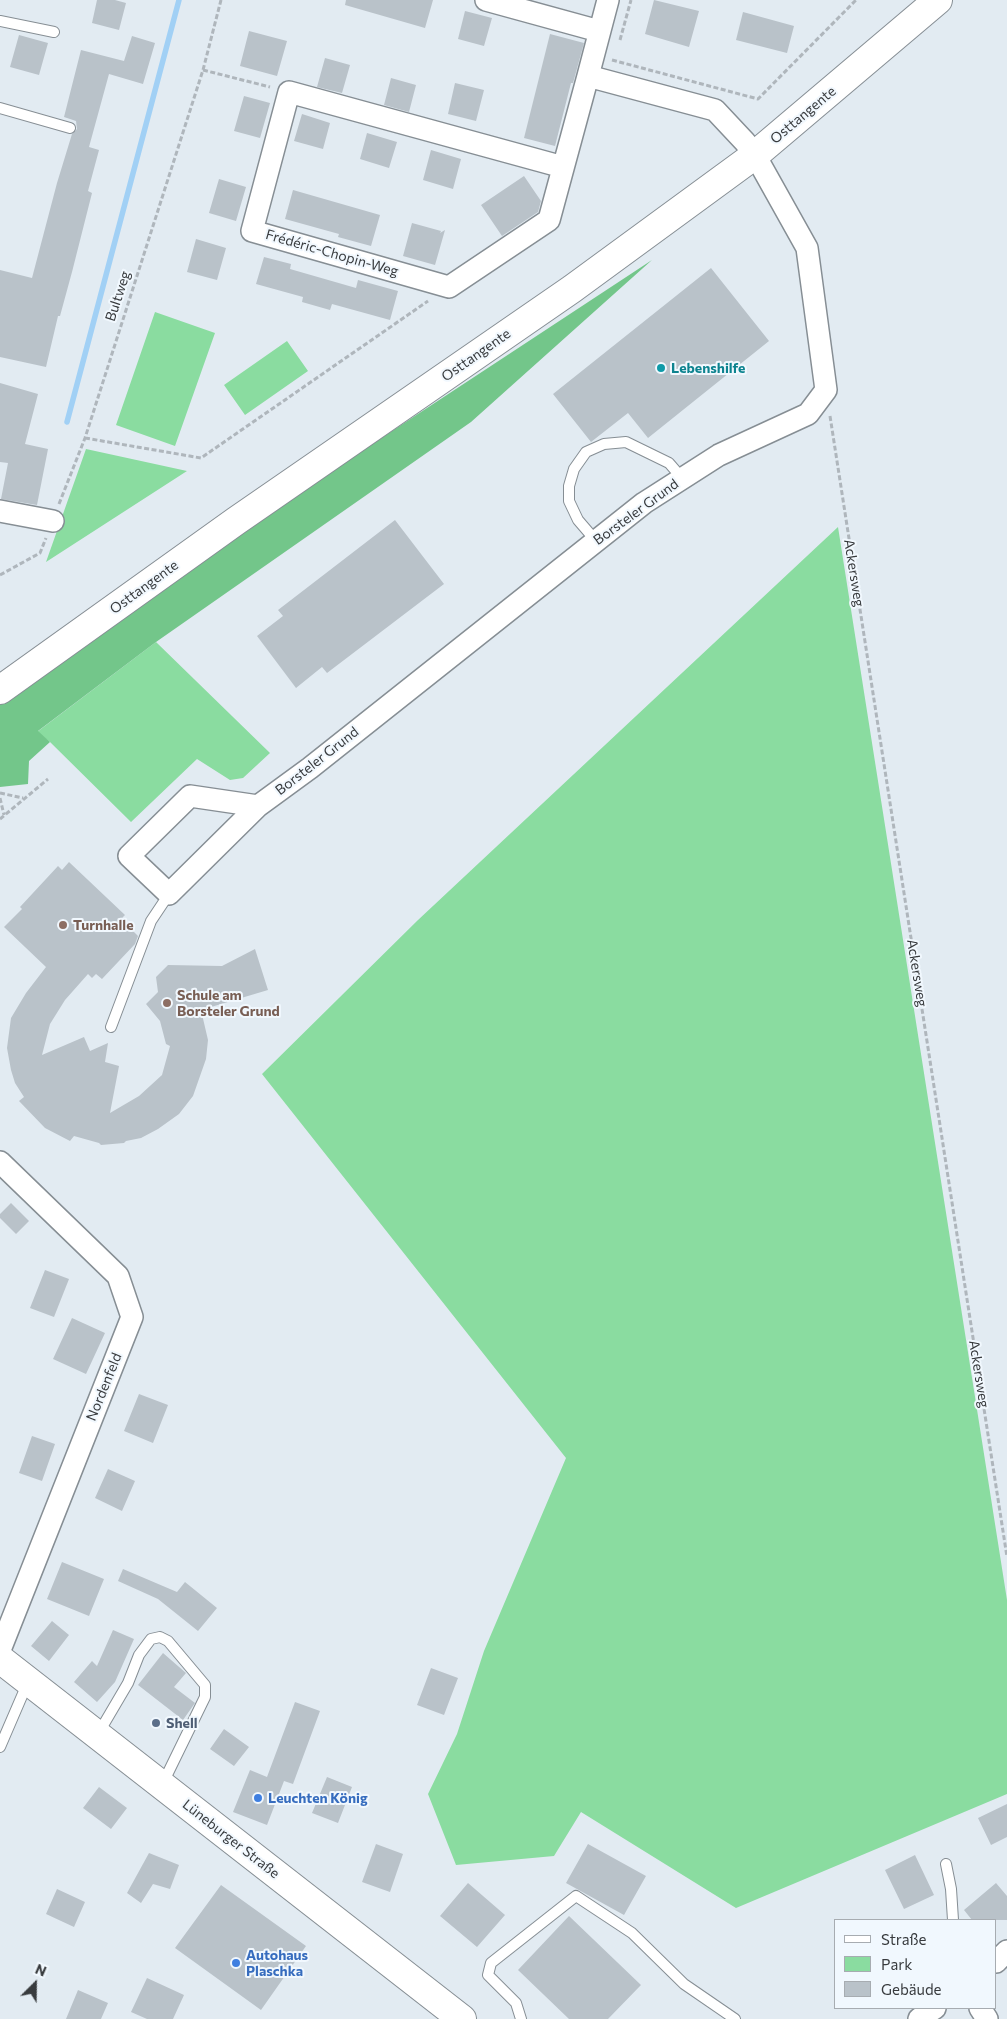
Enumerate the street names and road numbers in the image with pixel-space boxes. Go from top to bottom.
street label: Osttangente [767,83,839,147]
street label: Frédéric-Chopin-Weg [264,226,400,280]
street label: Bultweg [102,269,134,323]
street label: Osttangente [438,325,514,385]
street label: Borsteler Grund [590,475,682,549]
street label: Ackersweg [840,538,868,608]
street label: Osttangente [107,557,181,617]
street label: Borsteler Grund [272,723,362,799]
street label: Ackersweg [903,938,931,1008]
street label: Ackersweg [965,1339,993,1409]
street label: Nordenfeld [83,1350,125,1424]
street label: Lüneburger Straße [179,1796,283,1882]

